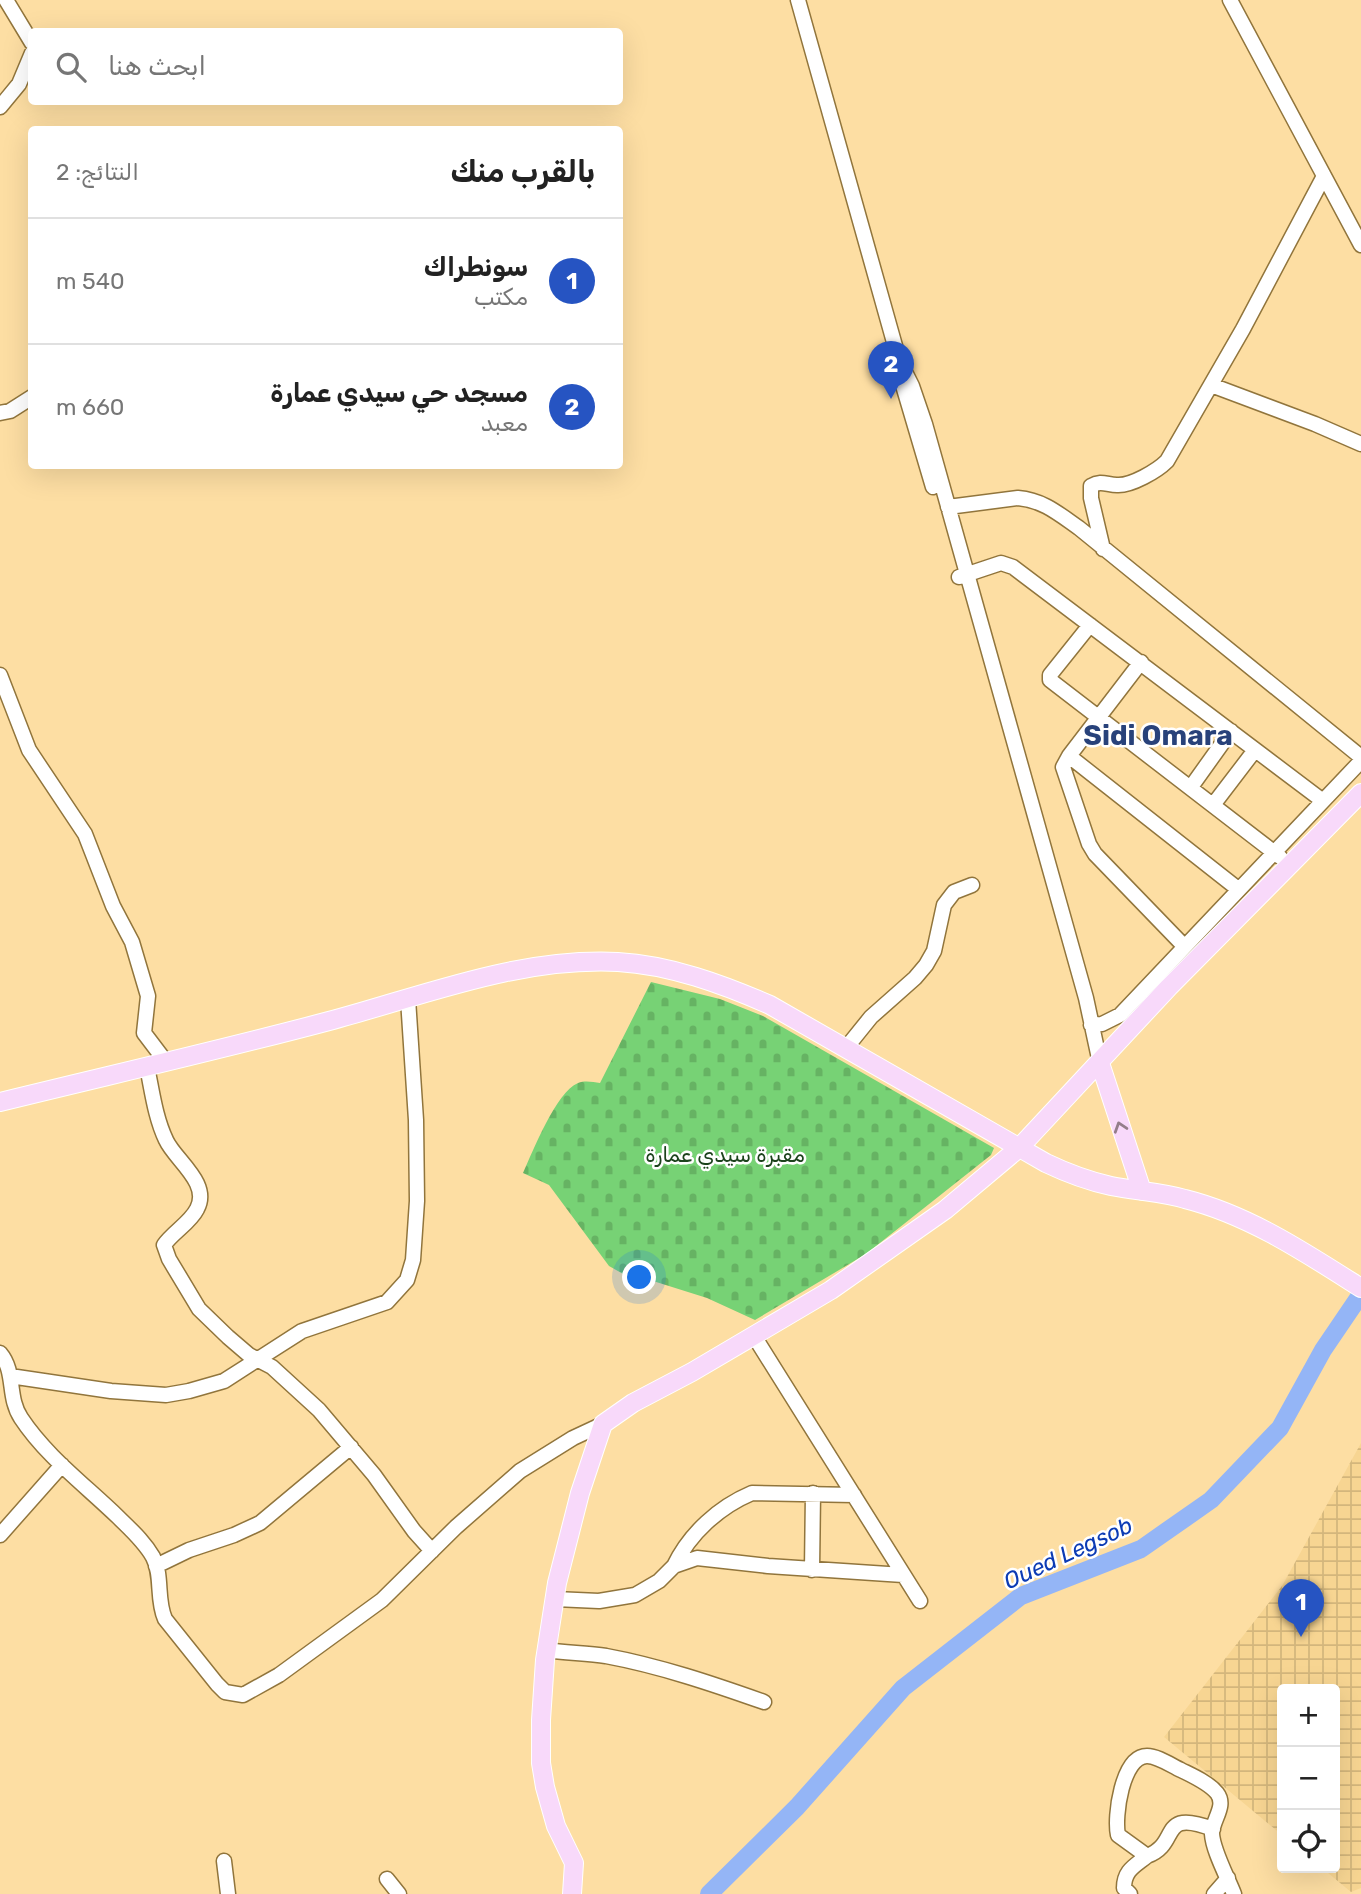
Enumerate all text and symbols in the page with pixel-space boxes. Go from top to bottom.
search box [28,28,623,105]
icon: search [52,48,90,86]
text: ابحث هنا [108,51,206,82]
text: بالقرب منك [450,154,595,190]
text: النتائج: 2 [56,158,139,186]
text: سونطراك [424,252,528,283]
text: 540 m [56,267,125,295]
text: 1 [566,267,578,295]
text: مكتب [474,283,528,311]
pin: 2 [868,341,914,399]
text: مسجد حي سيدي عمارة [270,378,528,409]
text: 660 m [56,393,124,421]
text: 2 [565,393,579,421]
text: معبد [480,409,528,437]
district label: Sidi Omara [1083,719,1233,752]
one-way arrow [1114,1122,1128,1134]
park label: مقبرة سيدي عمارة [645,1142,805,1169]
your location [622,1260,656,1294]
water label: Oued Legsob [999,1511,1137,1595]
pin: 1 [1278,1579,1324,1637]
map controls [1277,1684,1340,1873]
button: + [1277,1684,1340,1747]
button: − [1277,1747,1340,1810]
button: locate [1277,1810,1340,1873]

